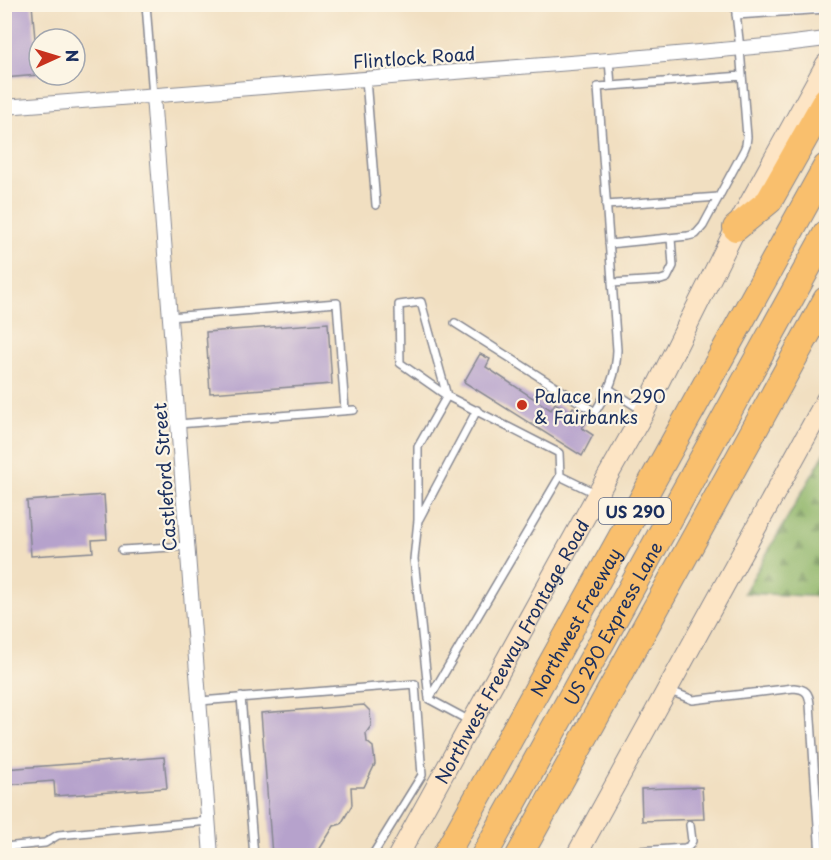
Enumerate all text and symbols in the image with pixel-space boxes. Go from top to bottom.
north arrow [27,27,87,87]
street label: Flintlock Road [352,39,476,75]
text: N [61,49,85,63]
place label: Palace Inn 290 & Fairbanks [534,382,666,430]
marker: Palace Inn 290 & Fairbanks [515,398,529,412]
street label: Castleford Street [145,402,183,552]
road number: US 290 [599,498,671,524]
street label: Northwest Freeway Frontage Road [427,514,595,788]
street label: US 290 Express Lane [556,536,668,710]
street label: Northwest Freeway [523,542,627,701]

